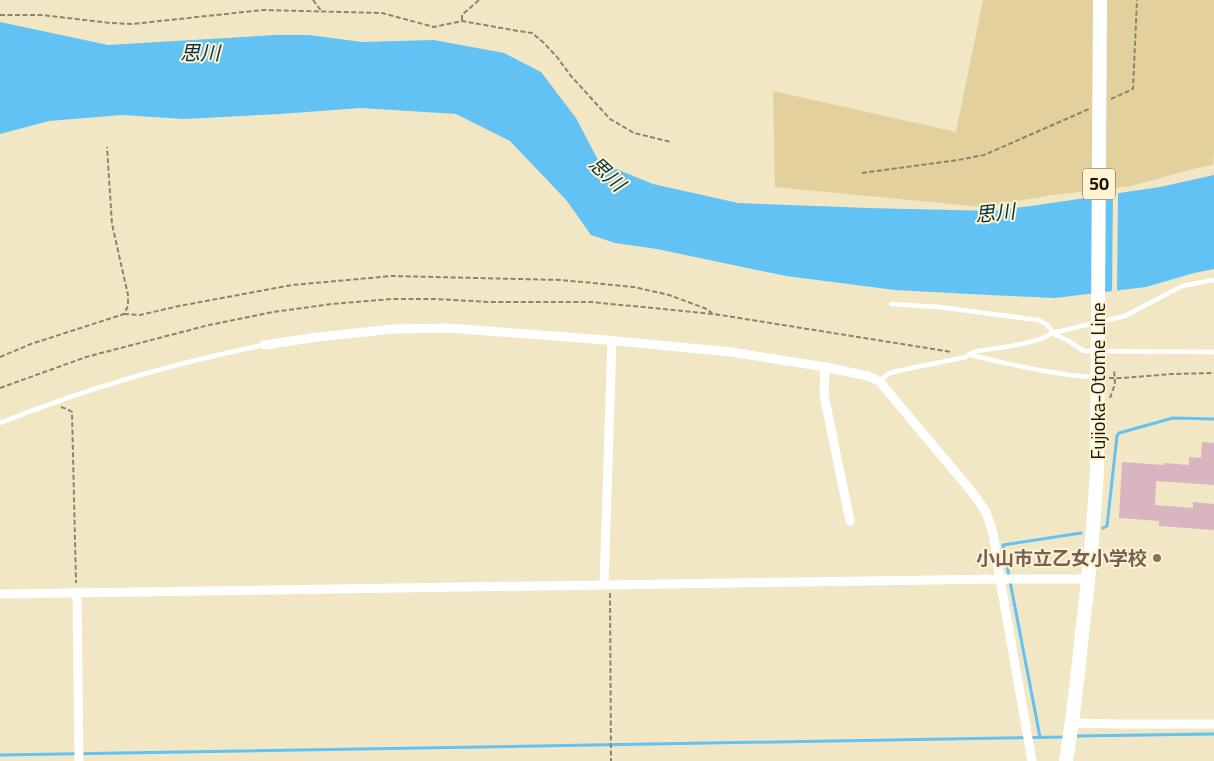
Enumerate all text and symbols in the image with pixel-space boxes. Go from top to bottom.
water label: 思川 [180,37,222,68]
water label: 思川 [582,149,634,200]
road number: 50 [1083,168,1115,200]
water label: 思川 [973,195,1018,230]
street label: Fujioka-Otome Line [1083,303,1112,459]
place label: 小山市立乙女小学校 [976,543,1147,572]
marker: 小山市立乙女小学校 [1151,552,1163,564]

